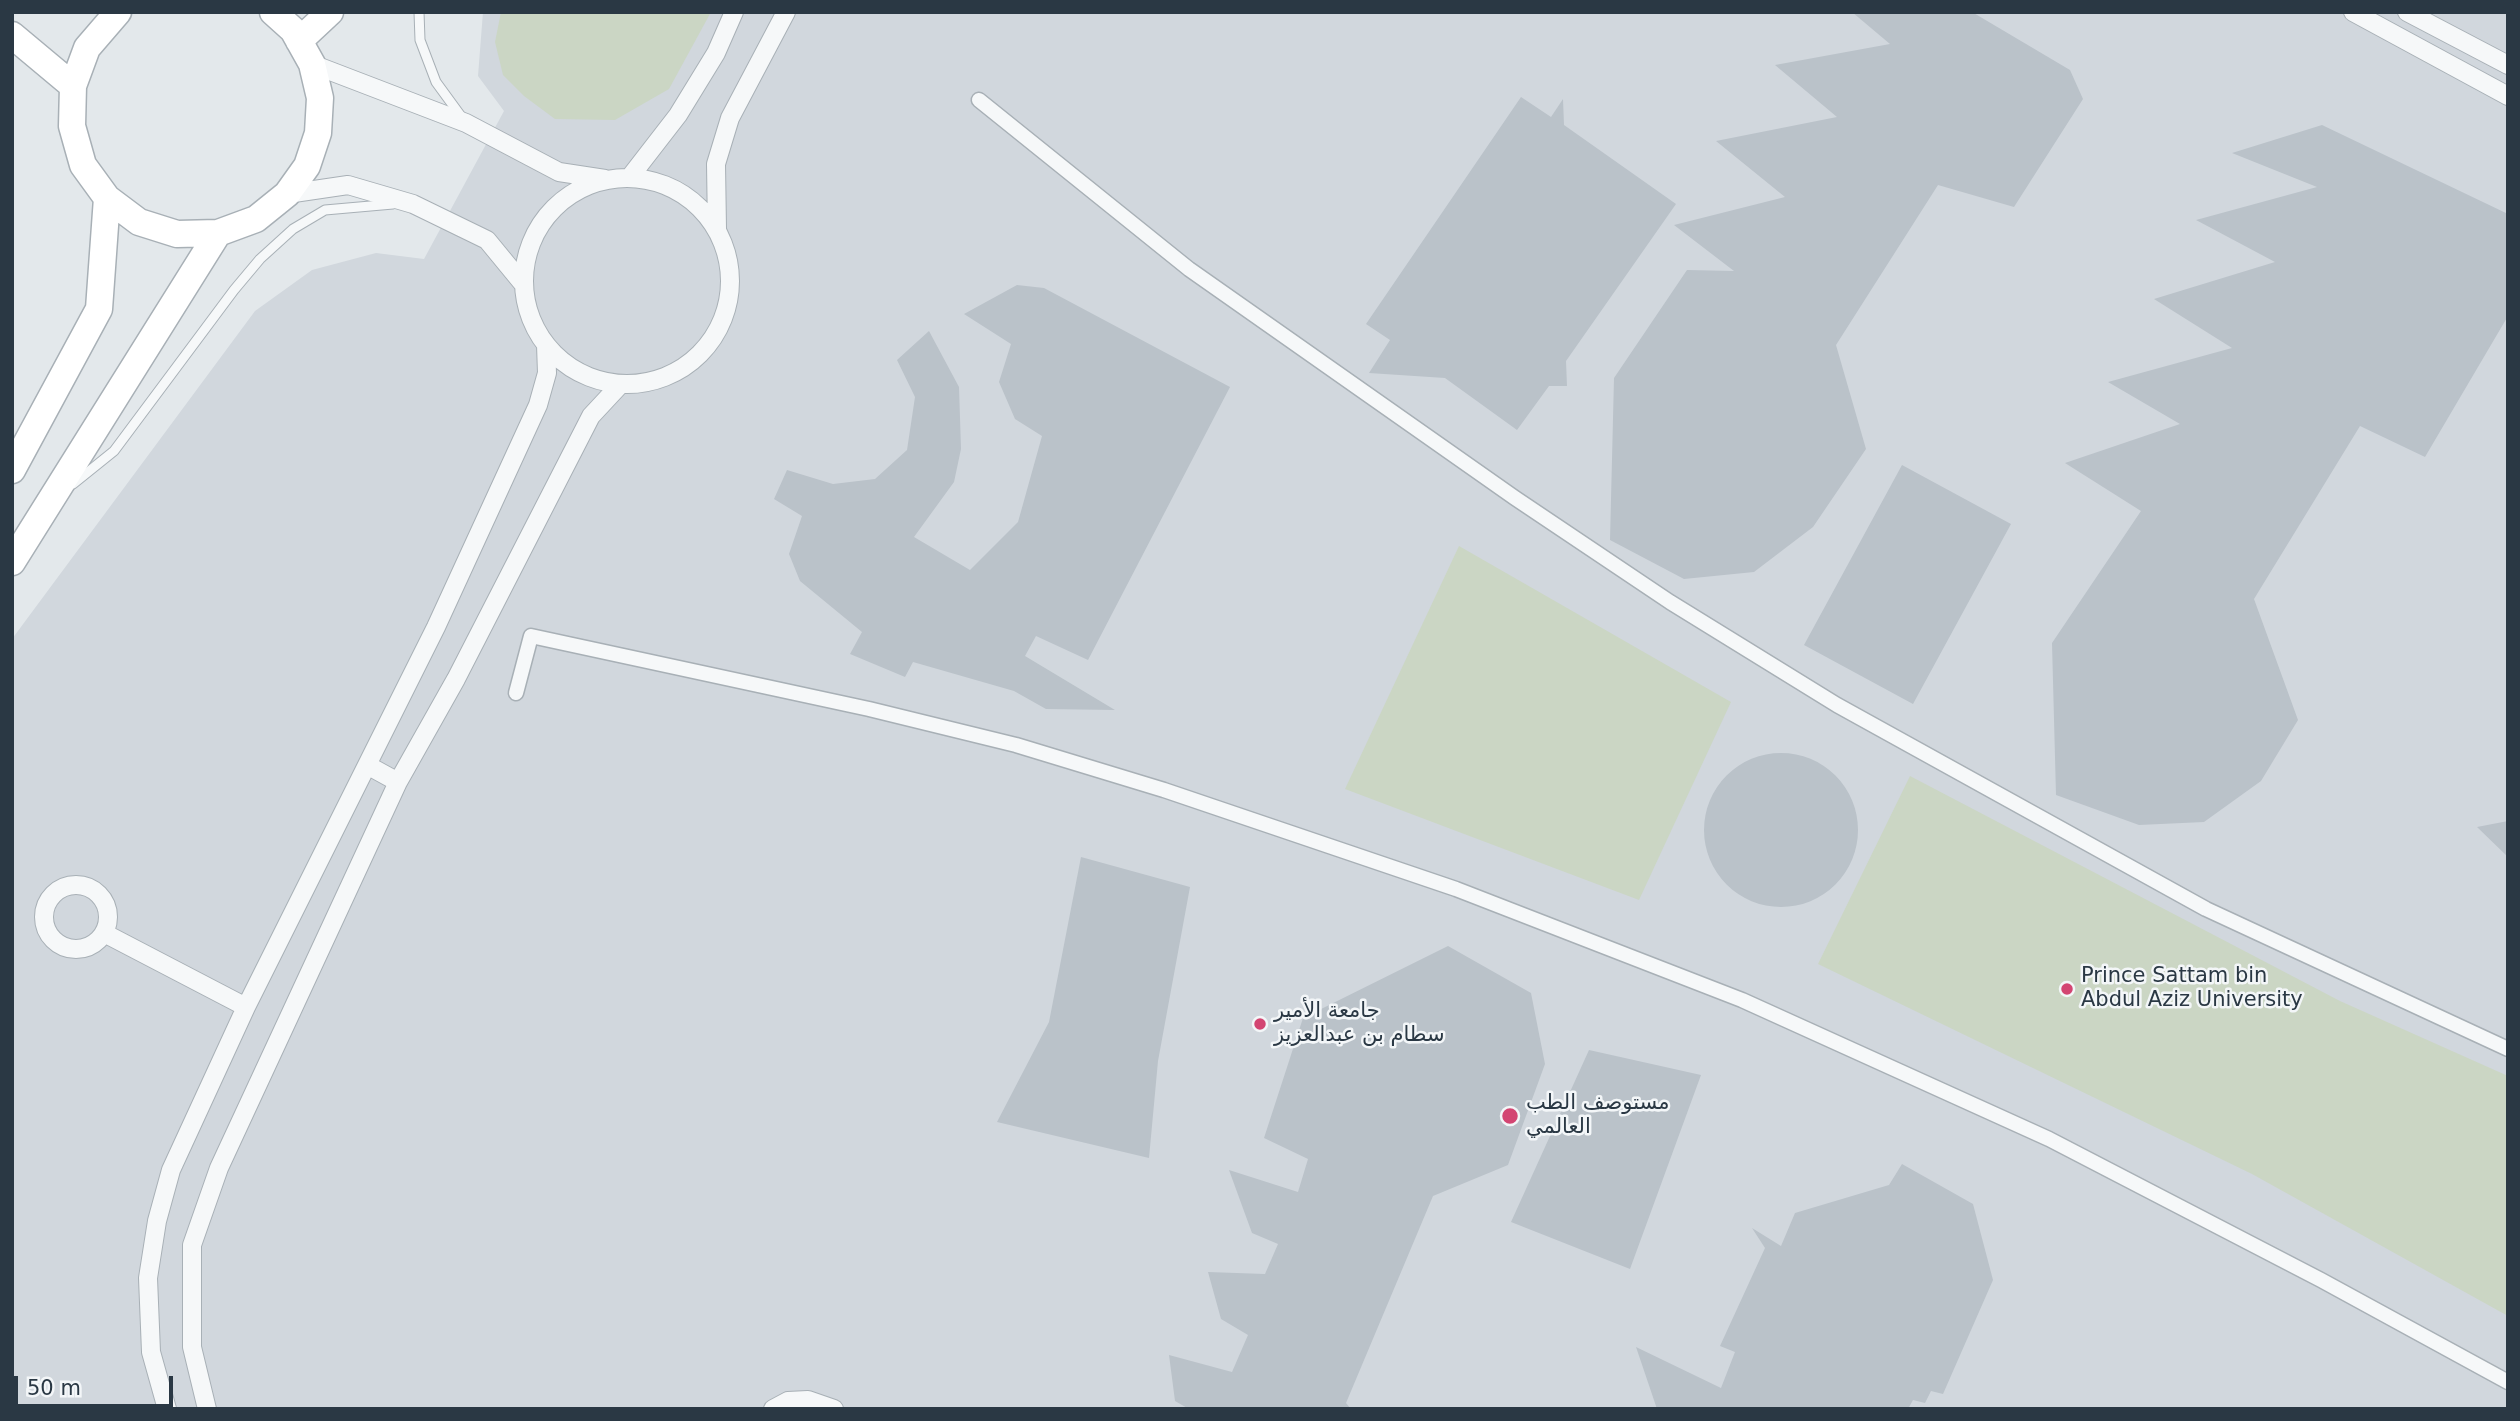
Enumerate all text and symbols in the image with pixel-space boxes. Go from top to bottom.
place label: Prince Sattam bin Abdul Aziz University [2081,964,2303,1014]
marker: Prince Sattam bin Abdul Aziz University [2059,981,2075,997]
place label: جامعة الأمير سطام بن عبدالعزيز [1274,999,1445,1049]
marker: جامعة الأمير سطام بن عبدالعزيز [1252,1016,1268,1032]
place label: مستوصف الطب العالمي [1526,1091,1669,1141]
marker: مستوصف الطب العالمي [1500,1106,1520,1126]
scale bar [18,1362,177,1406]
text: 50 m [27,1376,81,1400]

